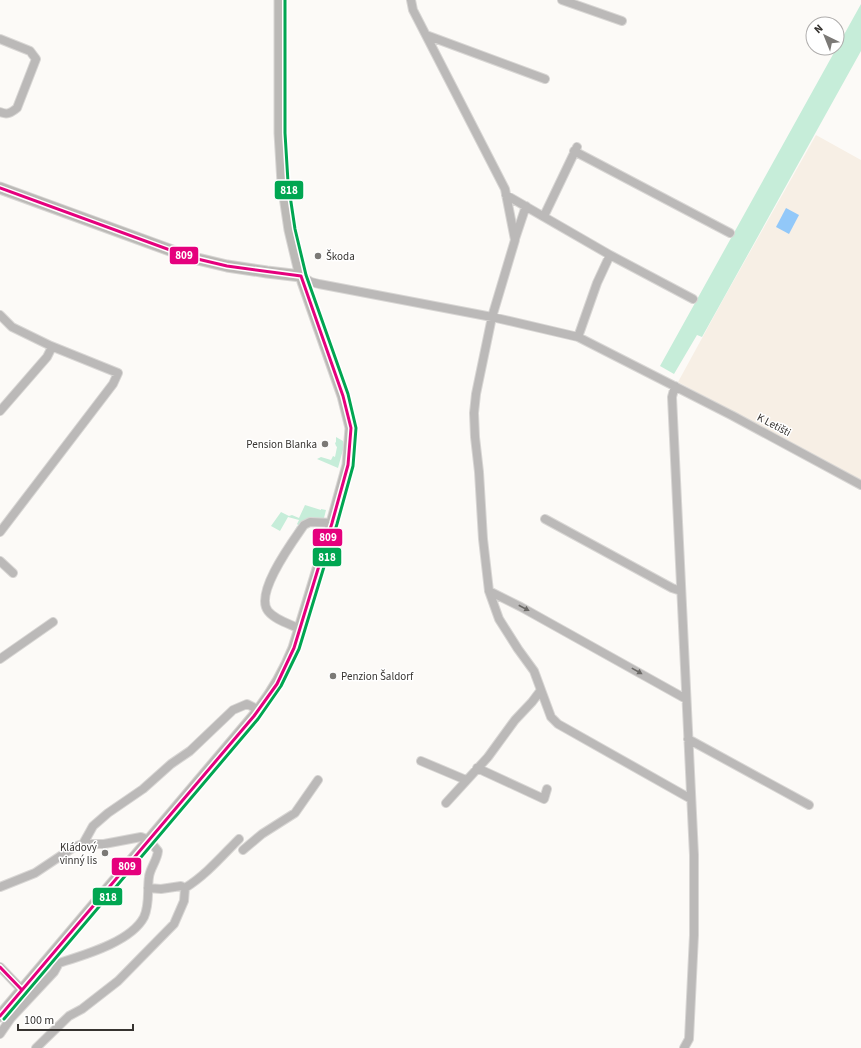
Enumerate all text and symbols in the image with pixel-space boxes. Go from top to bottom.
north arrow [805,16,845,56]
text: N [811,21,826,37]
line badge: 818 [274,180,304,200]
text: 818 [280,183,298,198]
line badge: 809 [169,246,199,265]
text: 809 [175,248,193,263]
place label: Škoda [326,249,355,264]
marker: Škoda [313,251,323,261]
street label: K Letišti [754,410,794,440]
place label: Pension Blanka [246,437,317,452]
marker: Pension Blanka [320,439,330,449]
line badge: 809 [312,528,343,547]
text: 809 [319,530,337,545]
line badge: 818 [312,547,342,567]
text: 818 [318,550,336,565]
one-way arrow [518,605,529,611]
one-way arrow [631,668,643,675]
place label: Penzion Šaldorf [341,669,414,684]
marker: Penzion Šaldorf [328,671,338,681]
place label: Kládový vinný lis [60,840,97,868]
marker: Kládový vinný lis [100,848,110,858]
line badge: 809 [111,857,142,876]
text: 809 [118,859,136,874]
line badge: 818 [92,887,123,906]
text: 818 [99,890,117,905]
scale bar [18,1006,133,1032]
text: 100 m [24,1012,54,1029]

